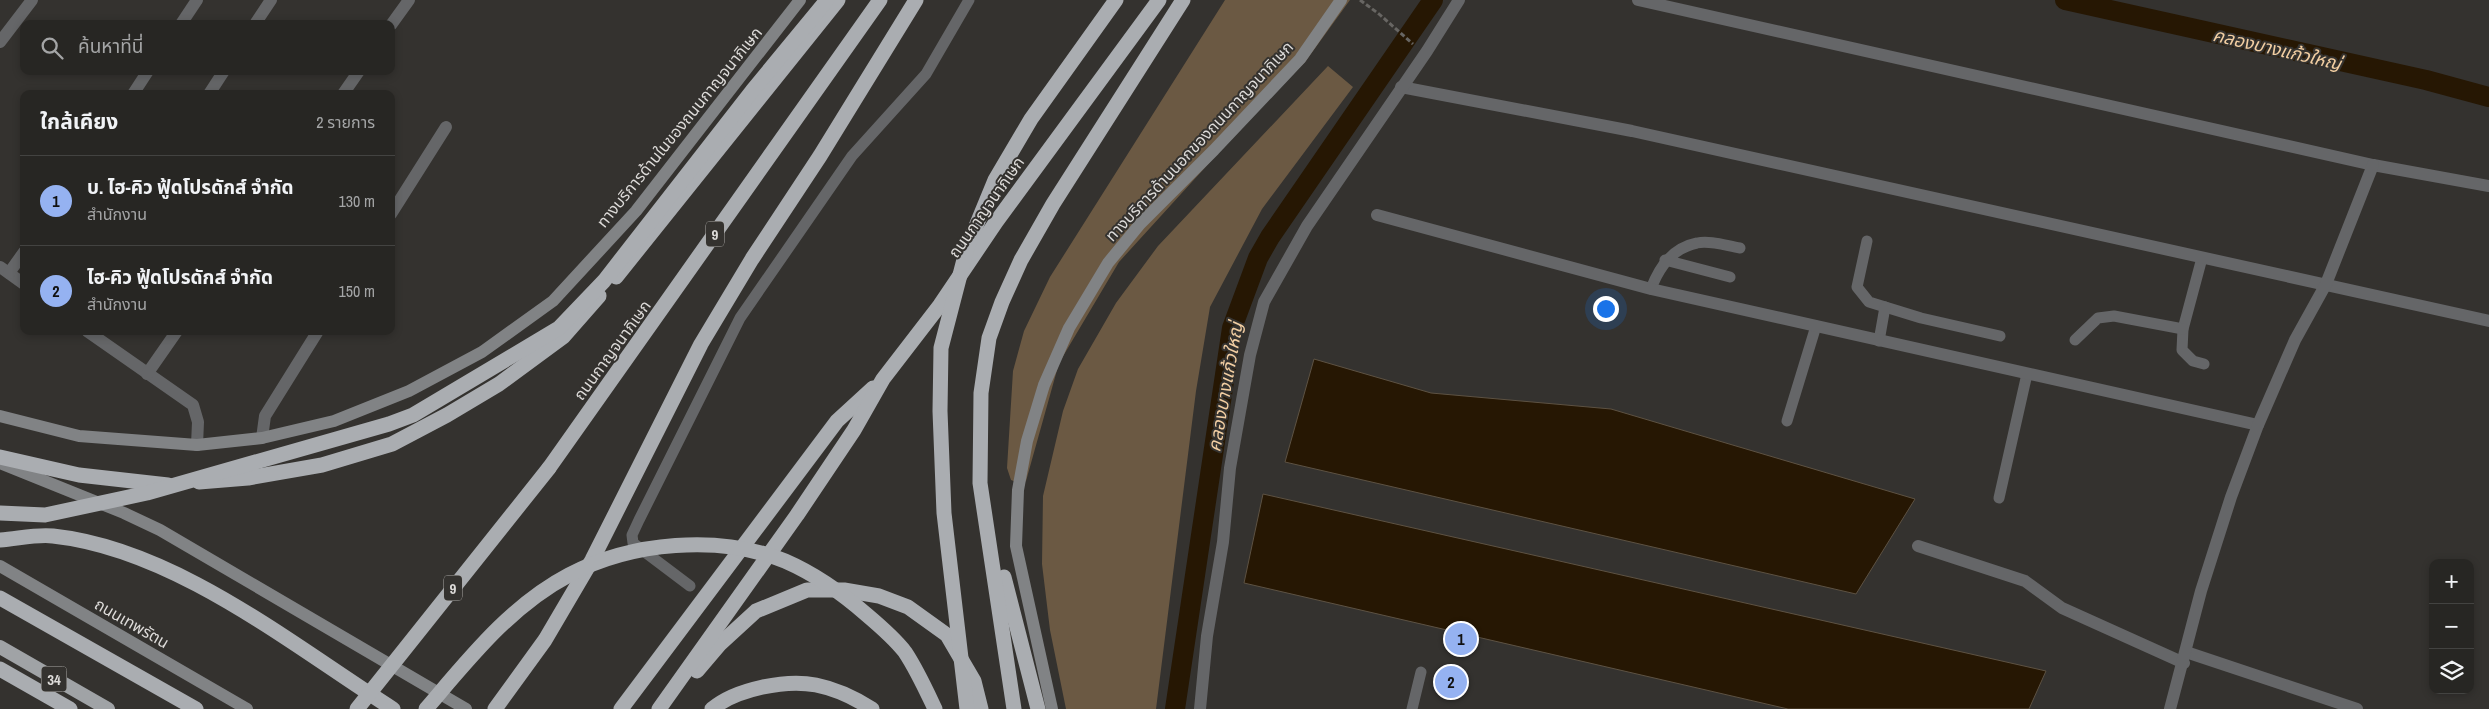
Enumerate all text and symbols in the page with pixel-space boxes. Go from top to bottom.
search box [20,20,395,75]
street label: ทางบริการด้านในของถนนกาญจนาภิเษก [591,22,767,232]
water label: คลองบางแก้วใหญ่ [2210,22,2347,77]
text: ค้นหาที่นี่ [78,33,143,59]
icon: search [38,34,66,62]
street label: ทางบริการด้านนอกของถนนกาญจนาภิเษก [1100,36,1298,246]
text: ใกล้เคียง [40,107,118,136]
text: 2 รายการ [316,111,375,133]
street label: ถนนกาญจนาภิเษก [943,152,1029,262]
text: บ. ไฮ-คิว ฟู้ดโปรดักส์ จำกัด [87,174,294,200]
text: 1 [52,190,60,212]
text: 130 m [339,190,375,212]
text: สำนักงาน [87,203,147,225]
road number: 9 [706,222,724,246]
text: ไฮ-คิว ฟู้ดโปรดักส์ จำกัด [87,264,273,290]
text: 2 [52,280,60,302]
text: 150 m [339,280,375,302]
text: สำนักงาน [87,293,147,315]
street label: ถนนกาญจนาภิเษก [568,295,656,405]
your location [1593,296,1619,322]
water label: คลองบางแก้วใหญ่ [1201,317,1249,454]
map controls [2429,559,2474,694]
button: + [2429,559,2474,604]
road number: 9 [444,576,462,600]
street label: ถนนเทพรัตน [91,593,173,653]
button: − [2429,604,2474,649]
pin: 1 [1445,620,1477,658]
button: layers [2429,649,2474,694]
pin: 2 [1435,663,1467,701]
road number: 34 [42,666,66,692]

